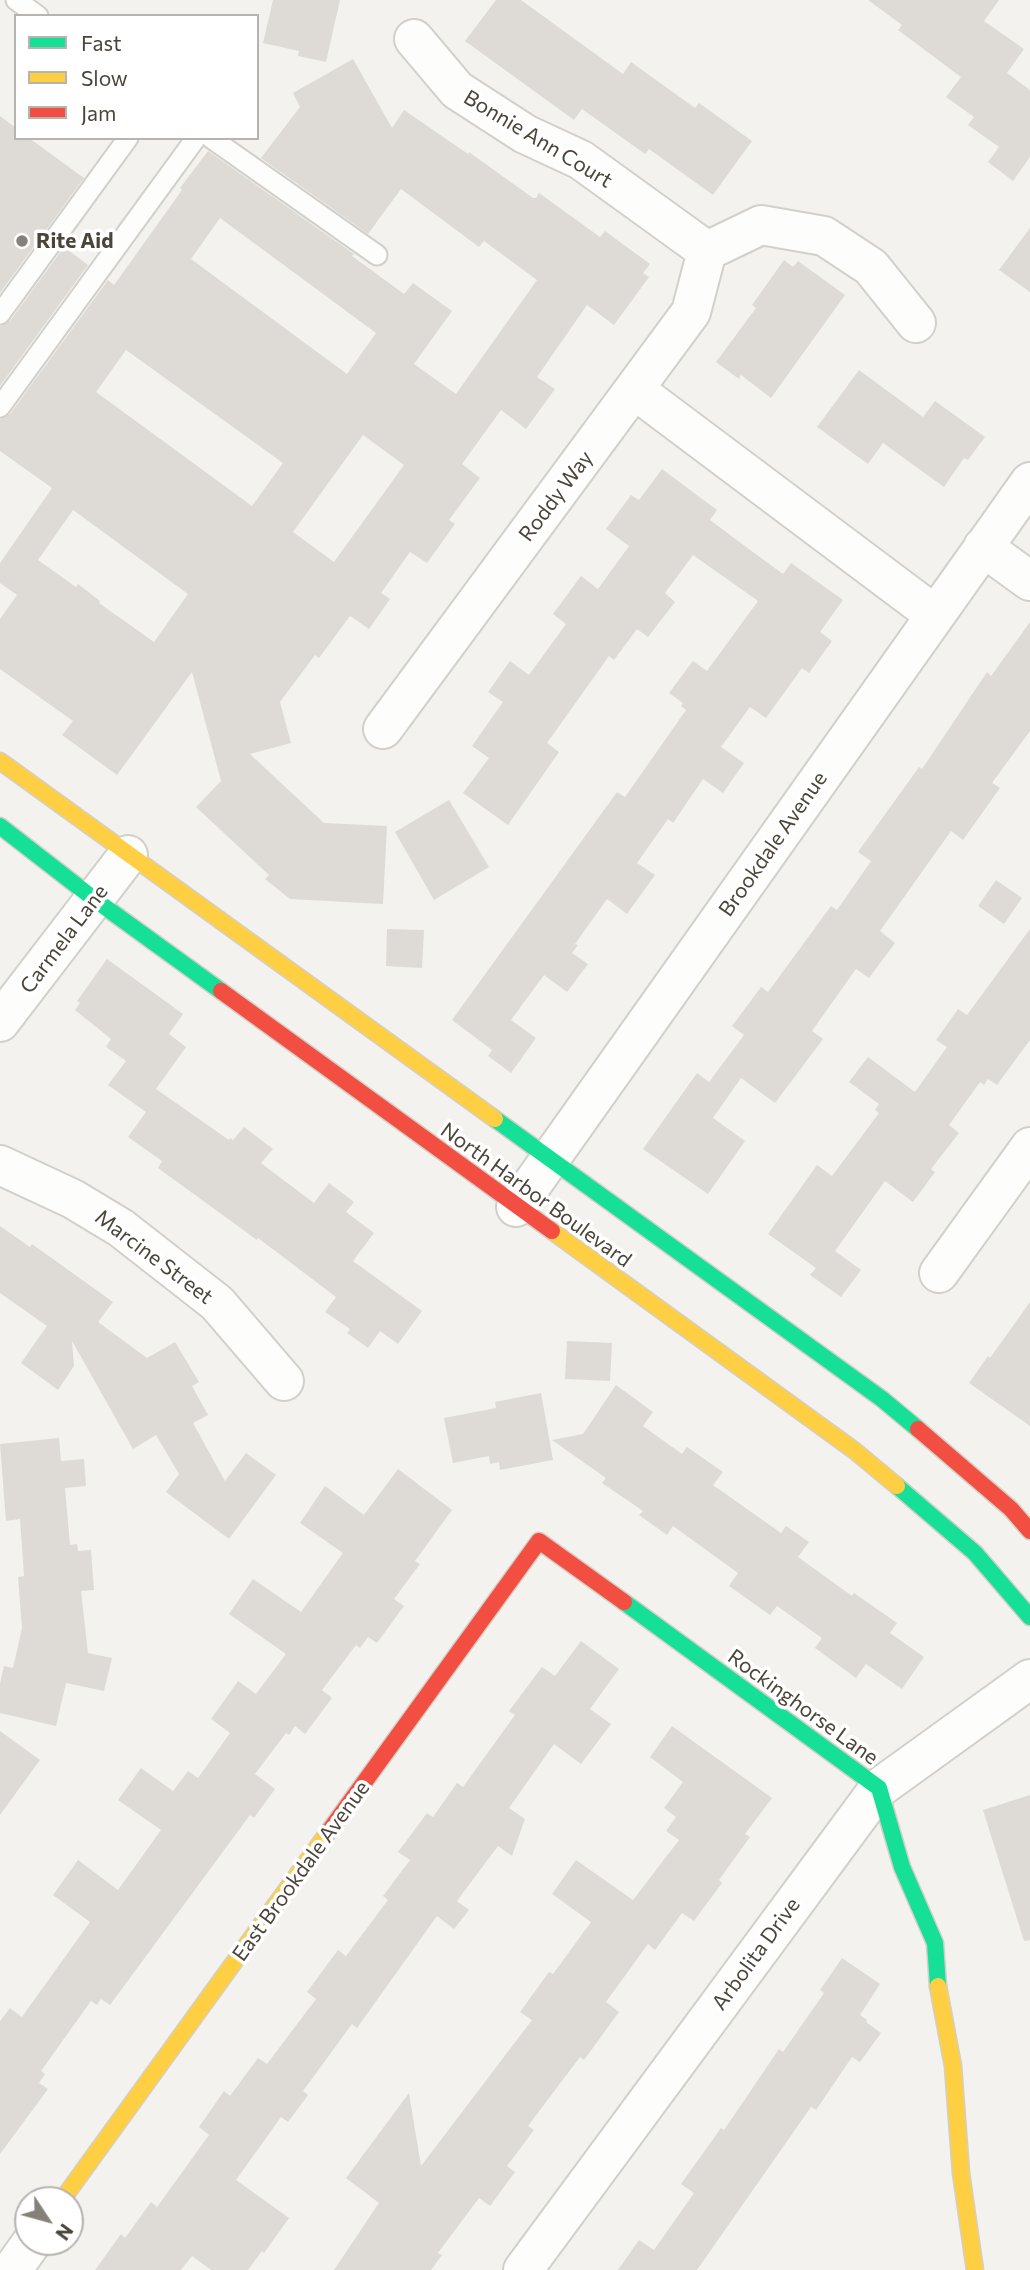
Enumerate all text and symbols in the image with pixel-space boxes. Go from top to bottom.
legend [14,14,259,140]
text: Fast [81,30,122,55]
text: Slow [81,65,128,90]
street label: Bonnie Ann Court [459,85,617,193]
text: Jam [81,100,116,125]
place label: Rite Aid [36,228,113,254]
marker: Rite Aid [14,233,30,249]
street label: Roddy Way [514,446,598,546]
street label: Brookdale Avenue [714,767,832,921]
street label: Carmela Lane [15,880,113,998]
street label: North Harbor Boulevard [436,1117,636,1273]
street label: Marcine Street [90,1204,218,1310]
street label: Rockinghorse Lane [723,1644,883,1770]
street label: East Brookdale Avenue [227,1776,375,1966]
street label: Arbolita Drive [707,1893,805,2015]
north arrow [14,2186,84,2256]
text: N [51,2220,78,2245]

